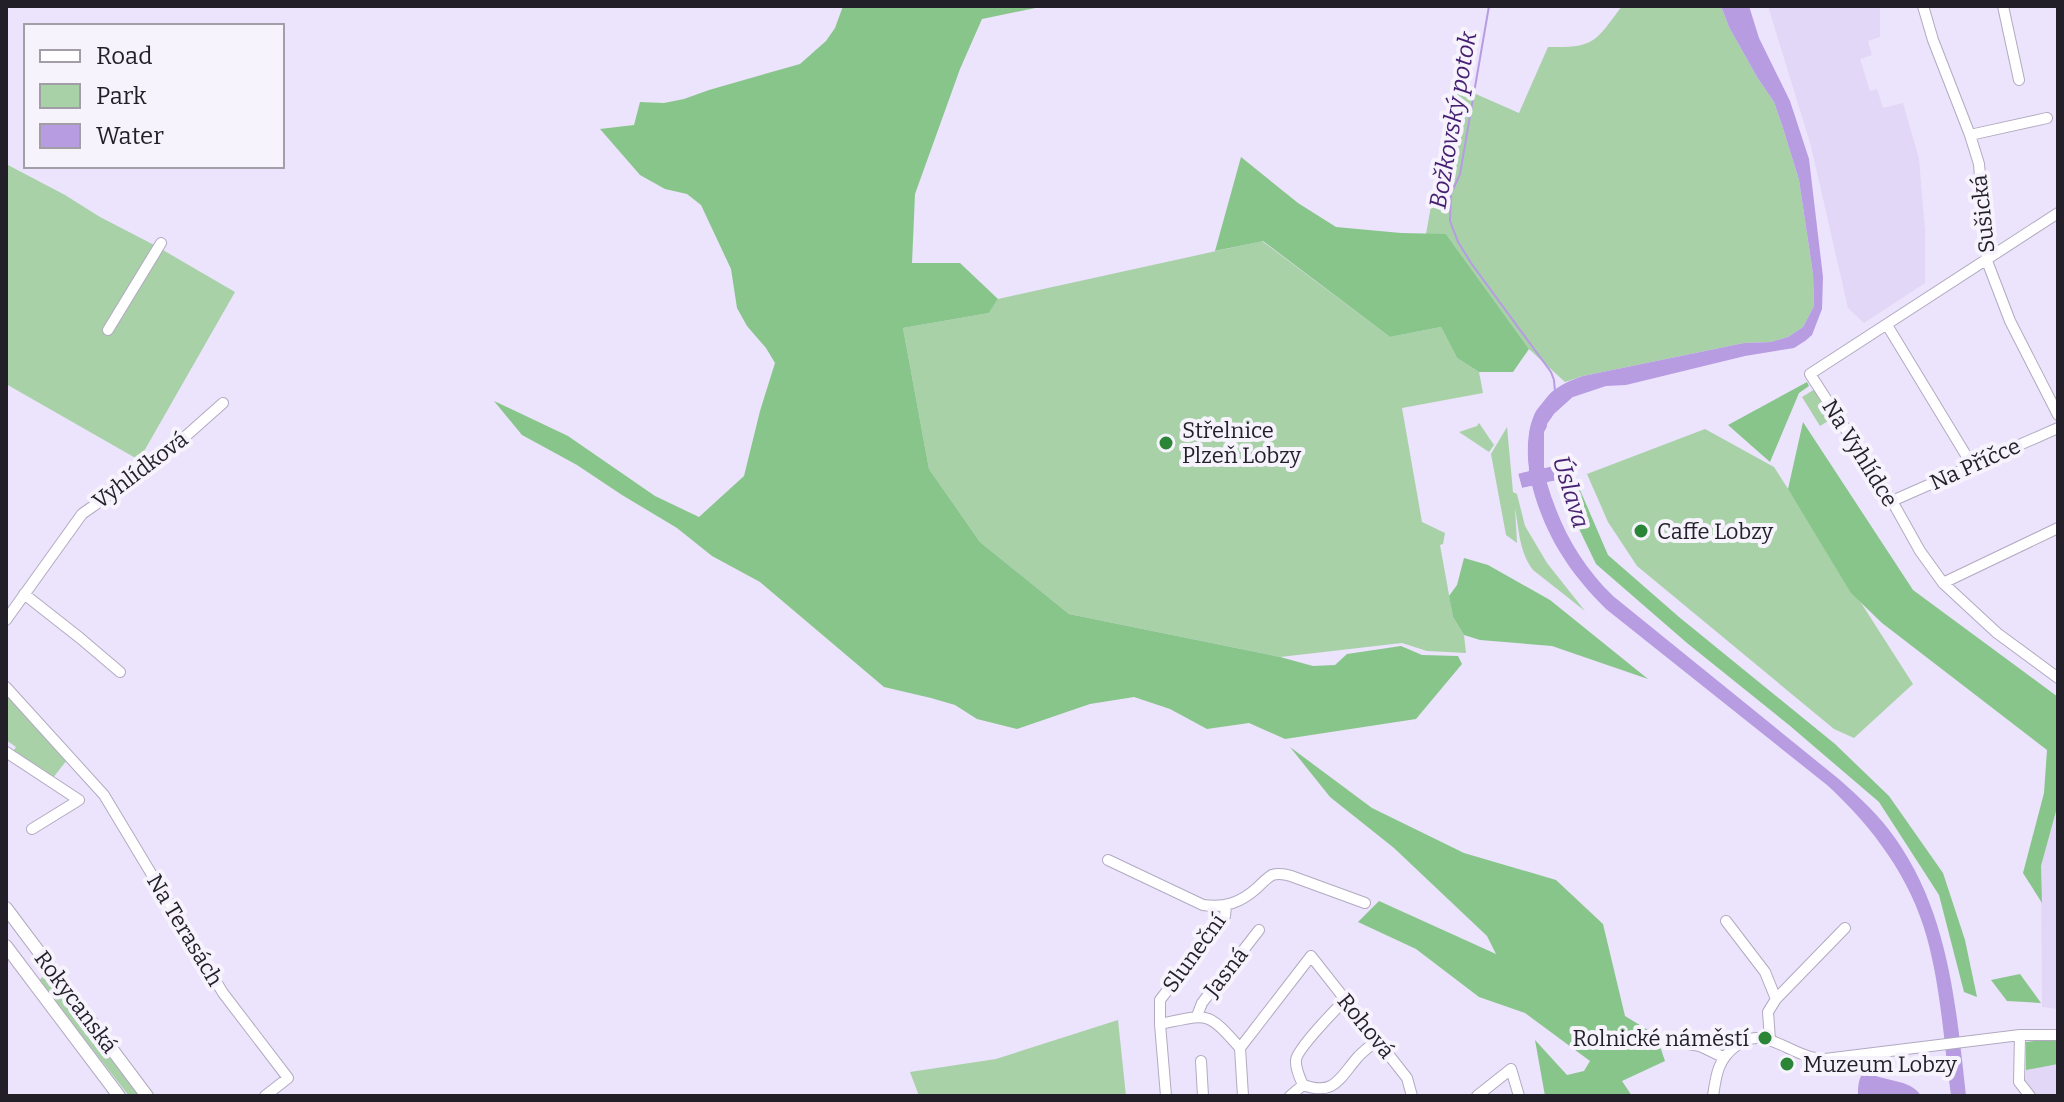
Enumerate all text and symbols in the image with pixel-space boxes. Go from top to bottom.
legend [24,24,284,168]
water label: Božkovský potok [1424,28,1483,211]
text: Road [96,42,152,70]
text: Park [96,82,147,110]
text: Water [96,122,164,150]
street label: Sušická [1965,173,2001,255]
street label: Na Vyhlídce [1816,394,1904,512]
place label: Střelnice Plzeň Lobzy [1182,417,1302,469]
street label: Vyhlídková [87,426,193,514]
street label: Na Příčce [1926,432,2024,496]
marker: Střelnice Plzeň Lobzy [1157,434,1175,452]
water label: Úslava [1547,452,1596,532]
place label: Caffe Lobzy [1657,518,1773,545]
marker: Caffe Lobzy [1632,522,1650,540]
street label: Na Terasách [141,869,229,991]
street label: Sluneční [1156,908,1232,998]
street label: Jasná [1198,942,1254,1003]
street label: Rokycanská [29,945,123,1059]
street label: Rohová [1332,988,1400,1064]
place label: Rolnické náměstí [1572,1025,1749,1052]
marker: Rolnické náměstí [1756,1029,1774,1047]
place label: Muzeum Lobzy [1803,1051,1957,1078]
marker: Muzeum Lobzy [1778,1055,1796,1073]

